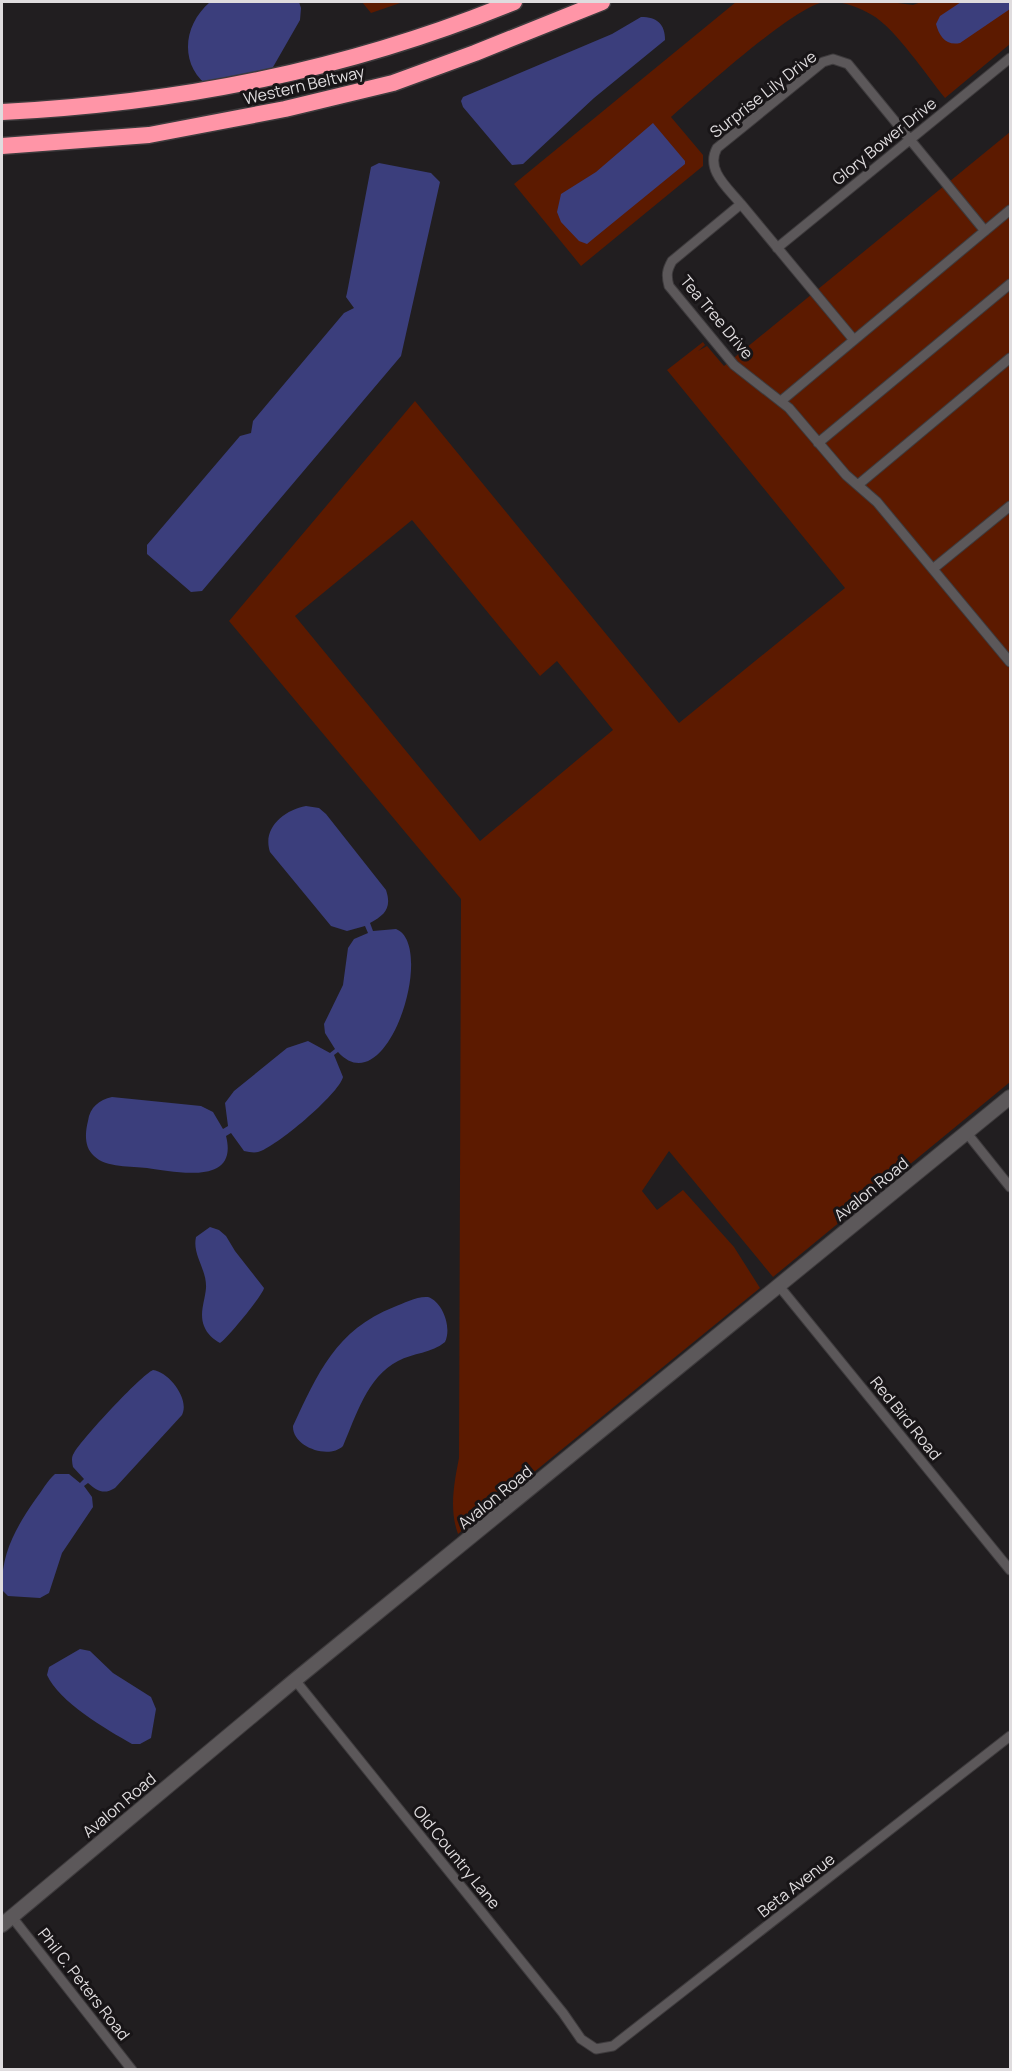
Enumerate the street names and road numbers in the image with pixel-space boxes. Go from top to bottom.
street label: Surprise Lily Drive [705,45,821,143]
street label: Western Beltway [241,60,367,110]
street label: Glory Bower Drive [827,92,941,190]
street label: Tea Tree Drive [675,270,759,364]
street label: Avalon Road [829,1152,913,1226]
street label: Red Bird Road [865,1371,947,1465]
street label: Avalon Road [453,1460,537,1534]
street label: Avalon Road [78,1768,160,1842]
street label: Old Country Lane [408,1801,506,1913]
street label: Beta Avenue [753,1848,839,1922]
street label: Phil C. Peters Road [33,1923,135,2045]

